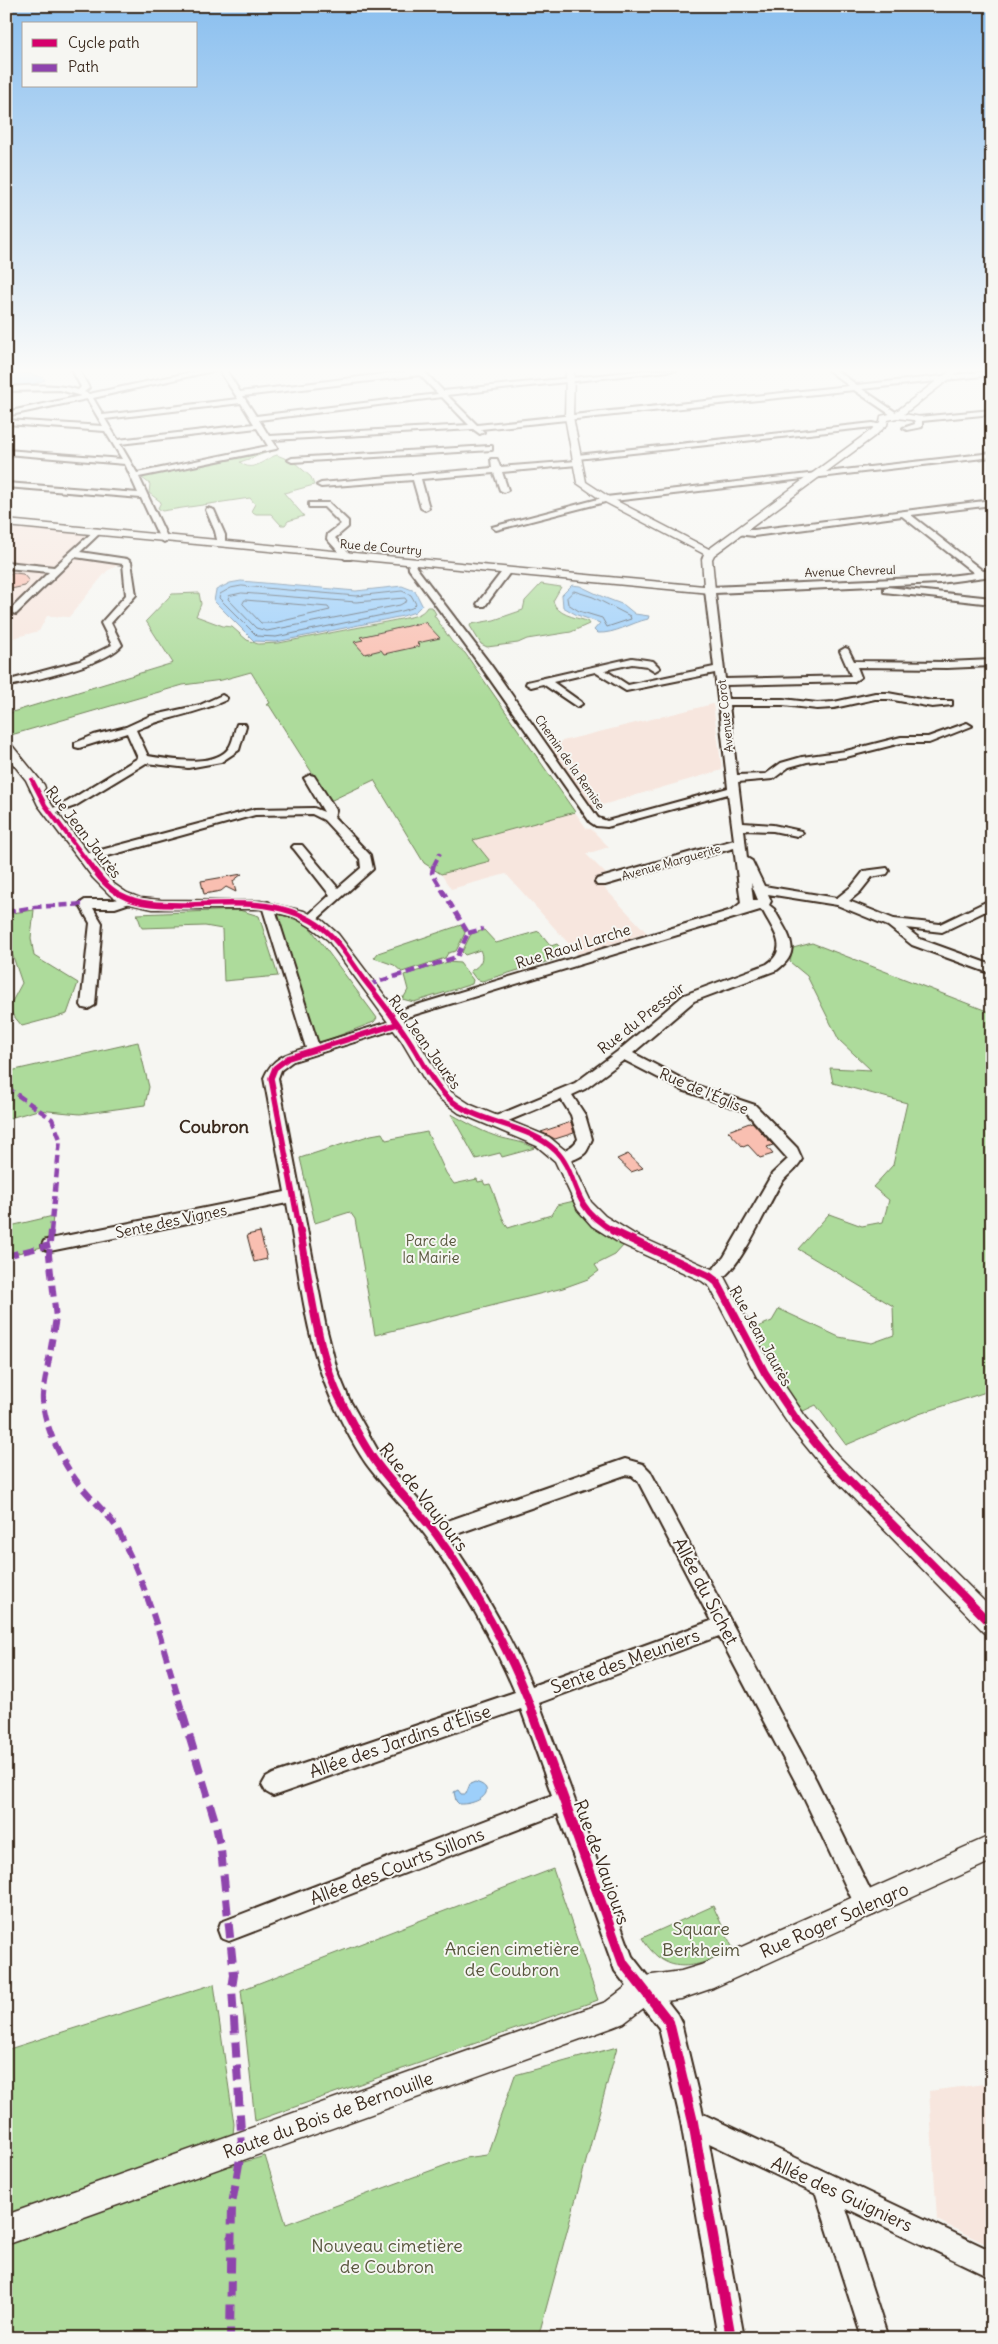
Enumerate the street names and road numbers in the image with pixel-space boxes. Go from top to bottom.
street label: Rue de Courtry [339,536,423,558]
street label: Avenue Chevreul [804,562,896,580]
street label: Avenue Corot [714,679,736,753]
street label: Chemin de la Remise [532,712,608,812]
street label: Rue Jean Jaurès [42,782,126,882]
street label: Avenue Marguerite [620,841,722,883]
street label: Rue Raoul Larche [513,920,633,972]
street label: Rue du Pressoir [594,978,688,1058]
street label: Rue Jean Jaurès [384,991,466,1093]
street label: Rue de l'Église [657,1064,751,1118]
street label: Sente des Vignes [114,1200,229,1242]
street label: Rue Jean Jaurès [726,1283,796,1390]
street label: Rue de Vaujours [374,1438,474,1556]
street label: Allée du Sichet [668,1533,744,1649]
street label: Sente des Meuniers [547,1623,703,1699]
street label: Allée des Jardins d'Élise [306,1699,494,1783]
street label: Rue de Vaujours [569,1796,635,1928]
street label: Allée des Courts Sillons [307,1822,487,1910]
street label: Rue Roger Salengro [756,1877,912,1963]
street label: Route du Bois de Bernouille [220,2066,436,2164]
street label: Allée des Guigniers [768,2151,916,2237]

